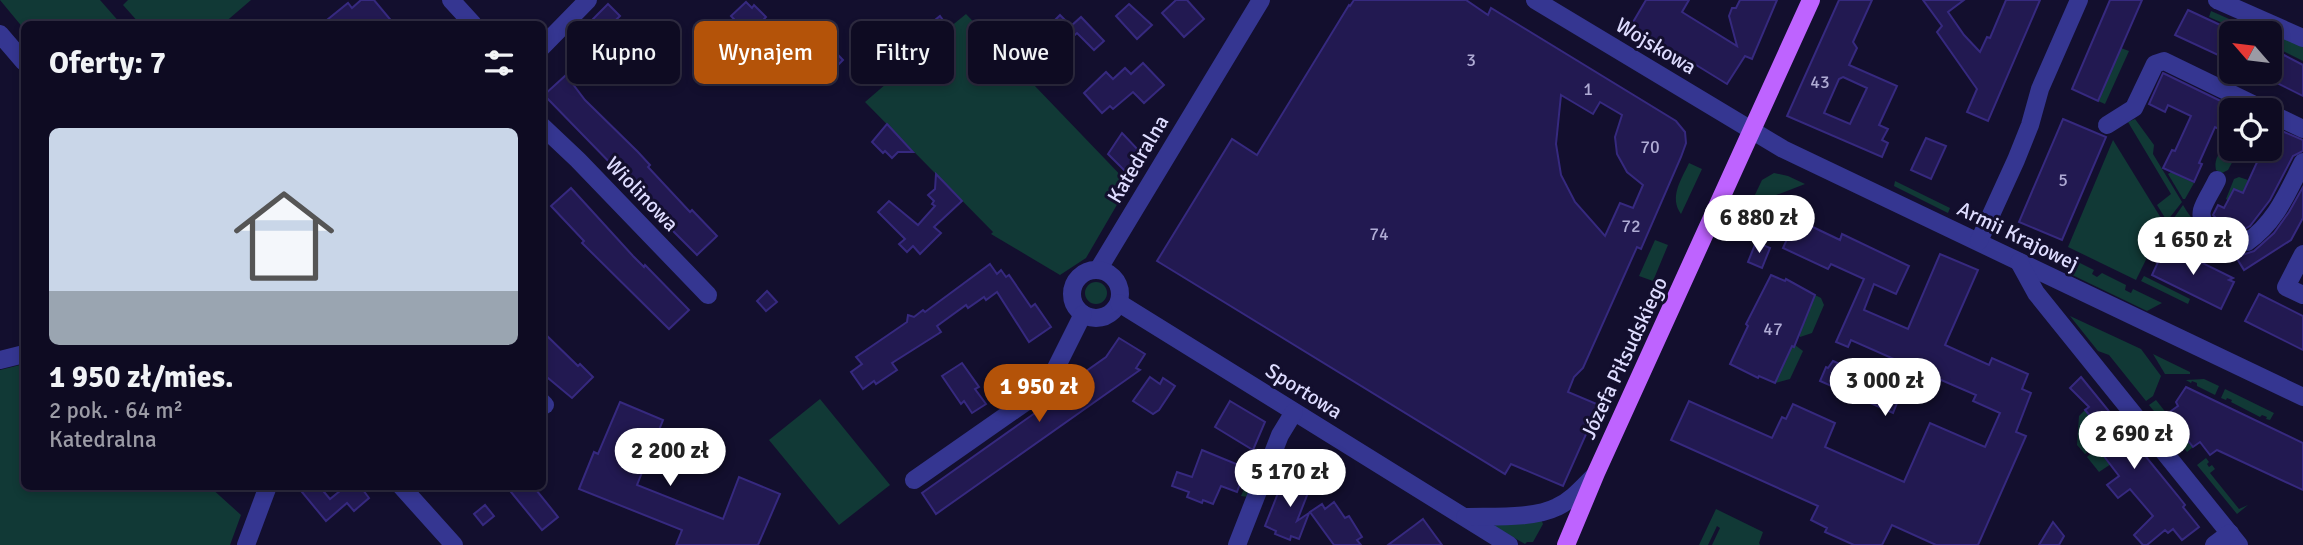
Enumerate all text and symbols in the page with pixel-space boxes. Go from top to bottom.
street label: Wojskowa [1611,12,1701,80]
chip: Kupno [567,21,680,84]
chip: Wynajem [694,21,837,84]
chip: Filtry [851,21,954,84]
chip: Nowe [968,21,1073,84]
north arrow [2219,21,2282,84]
map controls [2219,21,2282,161]
icon: filters [480,44,518,82]
text: Oferty: 7 [49,45,166,82]
house number: 3 [1466,49,1476,71]
house number: 43 [1810,71,1830,93]
house number: 1 [1583,78,1593,100]
button: locate [2219,98,2282,161]
street label: Katedralna [1102,110,1174,208]
house number: 70 [1640,136,1660,158]
street label: Wiolinowa [600,151,684,237]
house number: 5 [2058,169,2068,191]
icon: home [221,173,347,299]
street label: Armii Krajowej [1953,195,2083,277]
pin: 6 880 zł [1687,196,1831,255]
text: 6 880 zł [1720,203,1798,232]
house number: 72 [1621,215,1641,237]
pin: 1 650 zł [2121,218,2265,277]
house number: 74 [1369,223,1389,245]
text: 1 650 zł [2154,225,2232,254]
street label: Józefa Piłsudskiego [1575,273,1673,443]
house number: 47 [1763,318,1783,340]
street label: Sportowa [1261,357,1347,425]
pin: 3 000 zł [1813,358,1957,418]
text: 1 950 zł/mies. [49,359,234,396]
pin: 1 950 zł [967,364,1111,424]
text: 3 000 zł [1846,366,1924,395]
text: 1 950 zł [1000,372,1078,401]
text: 2 pok. · 64 m² [49,396,183,425]
pin: 2 690 zł [2062,412,2206,471]
text: 2 690 zł [2095,419,2173,448]
text: Katedralna [49,425,157,454]
pin: 2 200 zł [598,428,742,488]
text: 2 200 zł [631,436,709,465]
pin: 5 170 zł [1218,449,1362,509]
text: 5 170 zł [1251,457,1329,486]

